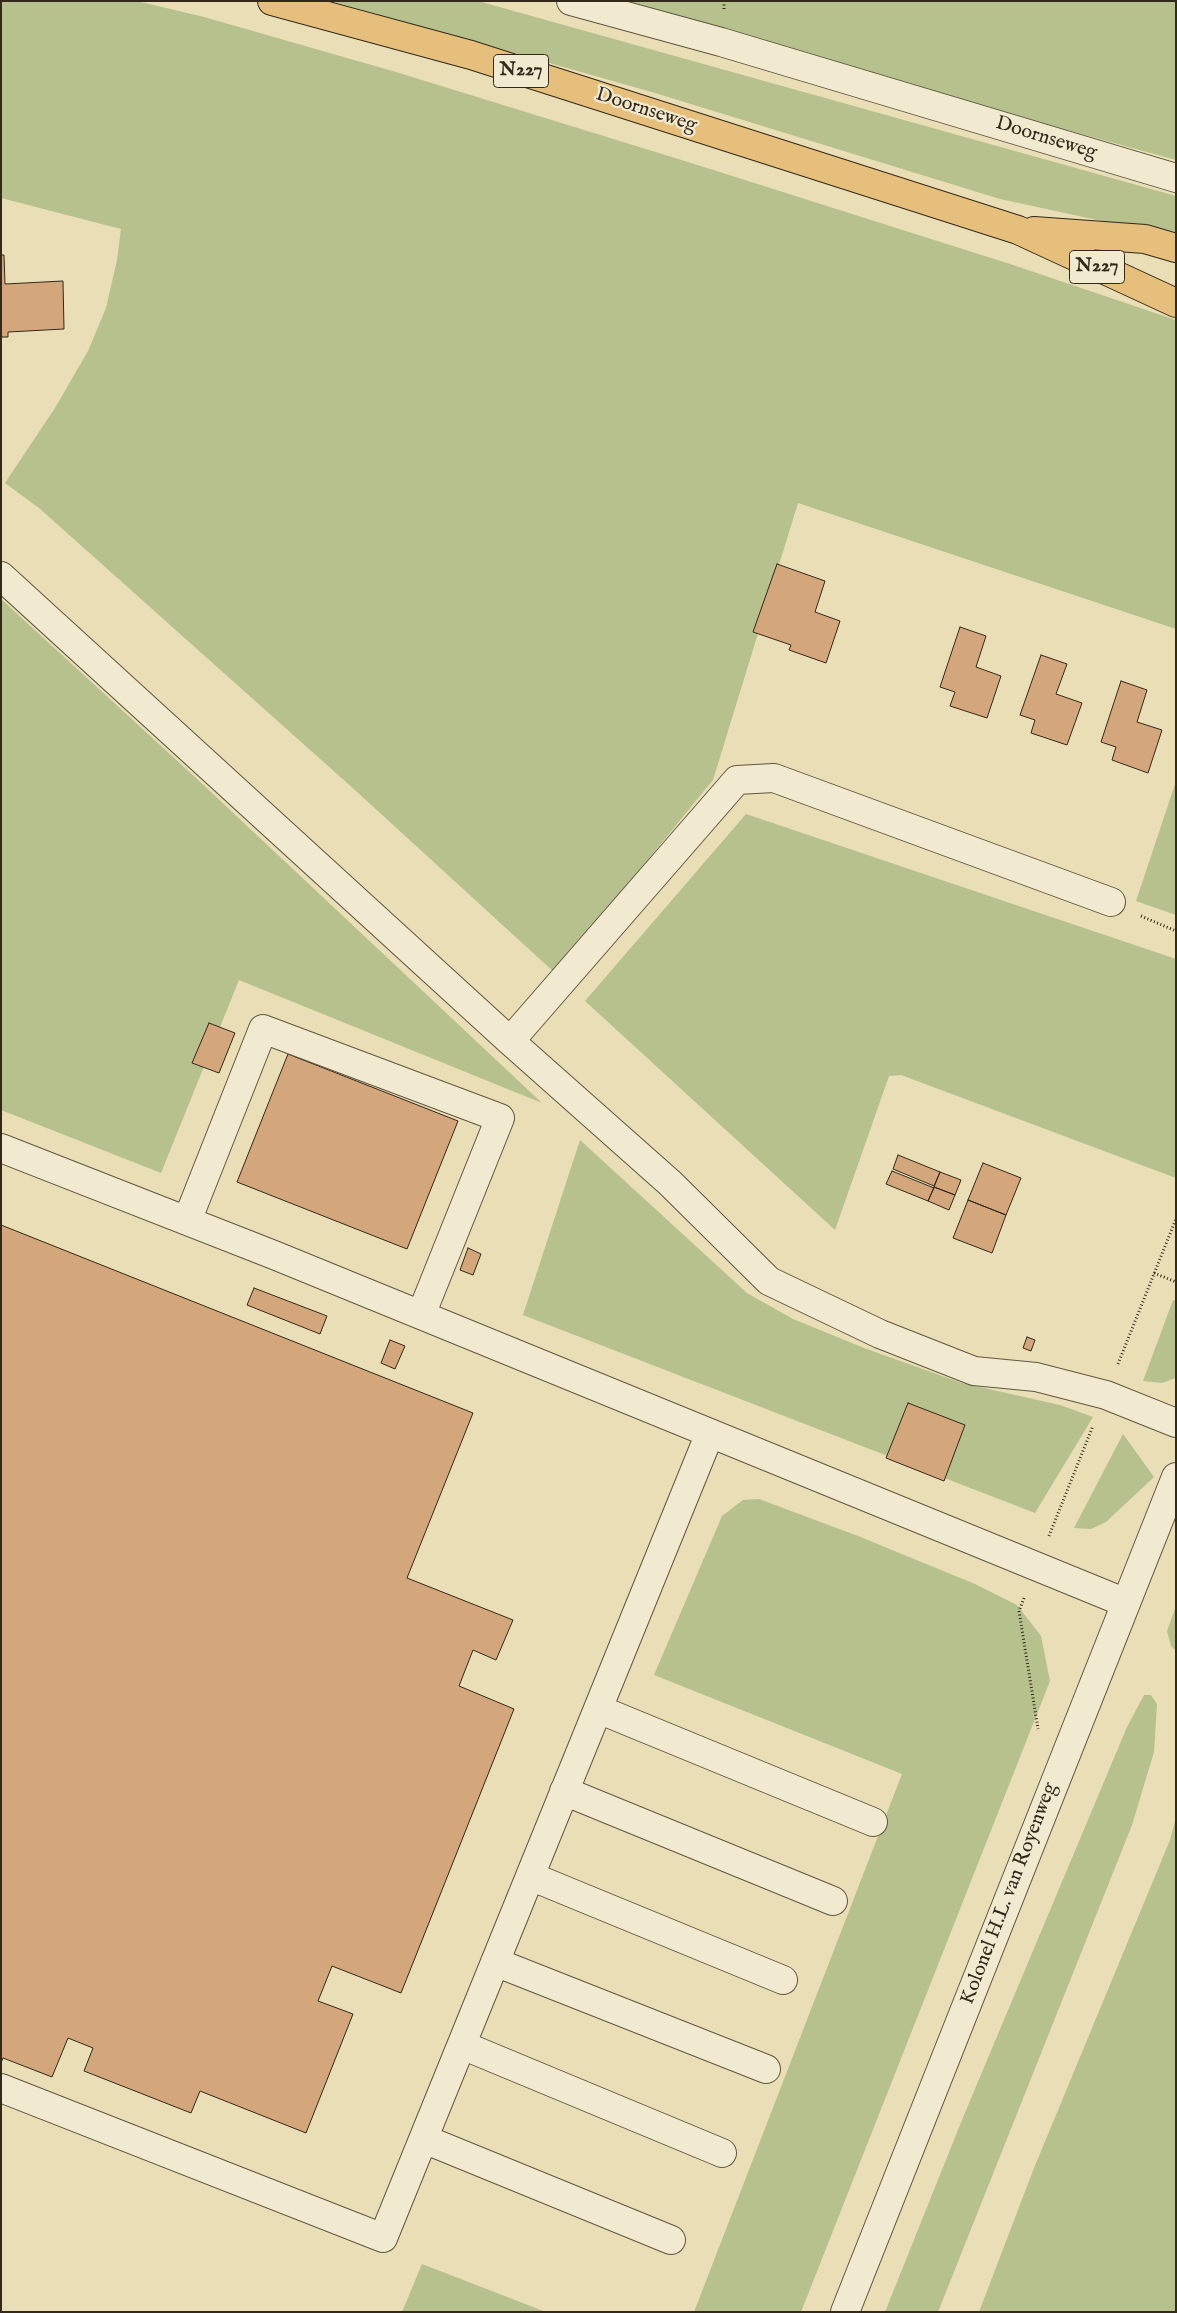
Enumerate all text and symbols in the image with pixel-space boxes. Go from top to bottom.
road number: N227 [494,54,548,88]
street label: Doornseweg [592,83,700,139]
street label: Doornseweg [992,112,1100,166]
road number: N227 [1070,250,1124,284]
street label: Kolonel H.L. van Royenweg [957,1780,1063,2008]

